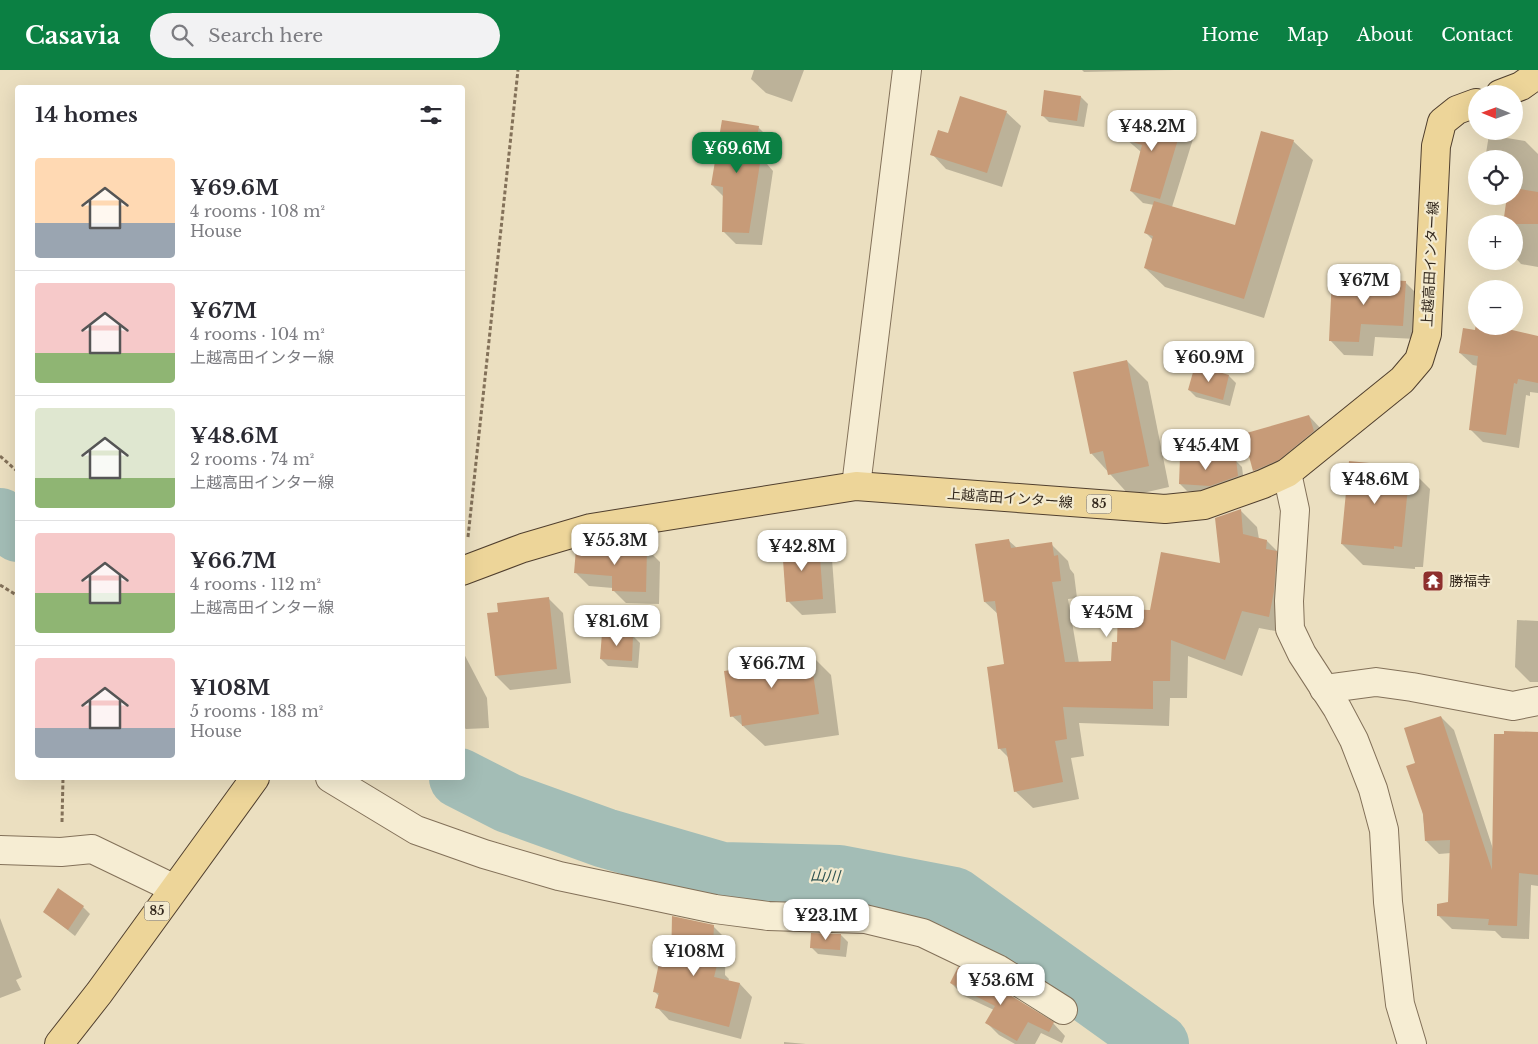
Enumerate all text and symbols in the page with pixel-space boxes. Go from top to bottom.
search box [150,13,500,58]
text: Casavia [25,21,120,50]
icon: search [168,21,196,49]
text: Search here [208,24,323,47]
text: Home [1201,24,1259,46]
text: Map [1287,24,1329,46]
text: About [1357,24,1413,46]
text: Contact [1441,24,1513,46]
north arrow [1468,85,1522,140]
map controls [1468,85,1523,335]
icon: filters [417,101,445,129]
text: 14 homes [35,102,138,128]
pin: ¥48.2M [1111,109,1193,152]
text: ¥48.2M [1118,116,1186,136]
pin: ¥69.6M [696,132,778,174]
text: ¥69.6M [703,138,771,158]
button: locate [1468,150,1523,205]
text: ¥69.6M [190,175,279,201]
icon: home [75,178,135,238]
text: 4 rooms · 108 m² [190,201,325,221]
street label: 上越高田インター線 [1418,201,1442,327]
button: + [1468,215,1523,270]
text: House [190,221,242,241]
pin: ¥67M [1334,264,1394,306]
text: ¥67M [1338,270,1390,290]
button: − [1468,280,1523,335]
text: ¥67M [190,298,257,324]
icon: home [75,303,135,363]
text: 4 rooms · 104 m² [190,324,325,344]
pin: ¥60.9M [1168,340,1250,383]
text: 上越高田インター線 [190,347,334,367]
text: ¥60.9M [1174,347,1244,367]
text: ¥48.6M [190,423,279,449]
icon: home [75,428,135,488]
pin: ¥45.4M [1165,428,1247,471]
text: ¥45.4M [1173,435,1239,455]
text: 2 rooms · 74 m² [190,449,314,469]
pin: ¥48.6M [1334,462,1416,505]
text: ¥48.6M [1341,469,1409,489]
text: 上越高田インター線 [190,472,334,492]
street label: 上越高田インター線 [947,485,1073,511]
road number: 85 [1086,494,1112,514]
pin: ¥55.3M [574,524,656,566]
text: ¥55.3M [582,530,648,550]
pin: ¥42.8M [761,530,843,572]
text: ¥42.8M [768,536,836,556]
text: ¥66.7M [190,548,277,574]
icon: home [75,553,135,613]
temple icon: 勝福寺 [1421,569,1445,593]
place label: 勝福寺 [1449,572,1491,590]
text: 4 rooms · 112 m² [190,574,321,594]
pin: ¥45M [1077,596,1137,638]
text: 上越高田インター線 [190,597,334,617]
text: ¥45M [1081,602,1133,622]
pin: ¥81.6M [576,604,658,647]
text: ¥81.6M [585,611,649,631]
pin: ¥66.7M [731,646,813,689]
text: ¥66.7M [739,653,805,673]
text: ¥108M [190,675,270,701]
icon: home [75,678,135,738]
text: 5 rooms · 183 m² [190,701,323,721]
text: House [190,721,242,741]
water label: 山川 [810,865,842,886]
pin: ¥23.1M [785,898,867,941]
road number: 85 [144,901,170,920]
text: ¥23.1M [794,905,858,925]
pin: ¥108M [659,934,729,977]
text: ¥108M [663,941,725,961]
pin: ¥53.6M [960,964,1042,1006]
text: ¥53.6M [968,970,1034,990]

